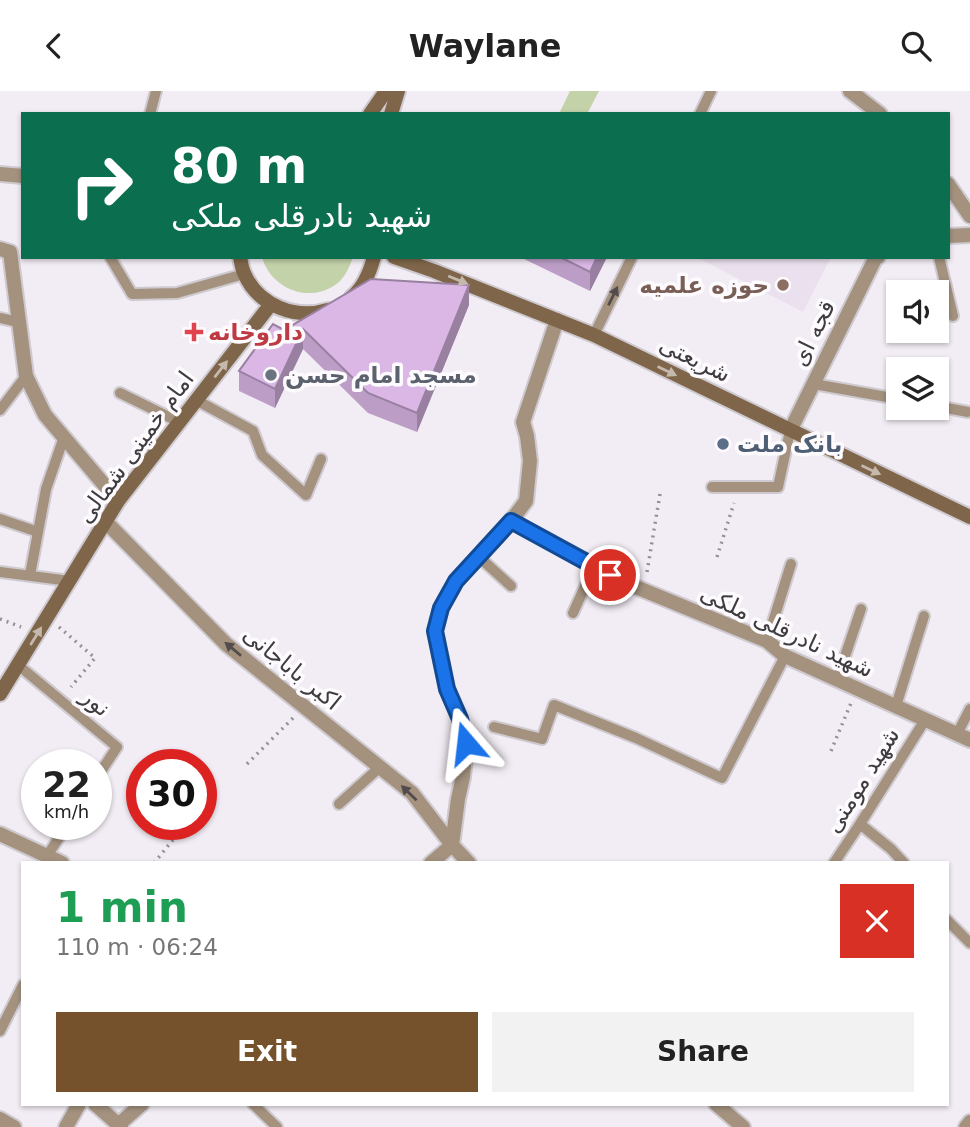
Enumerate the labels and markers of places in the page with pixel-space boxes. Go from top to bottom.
place label: حوزه علمیه [639,272,769,299]
marker: حوزه علمیه [775,277,791,293]
place label: داروخانه [208,319,303,346]
marker: داروخانه [186,324,202,340]
place label: مسجد امام حسن [285,362,477,389]
marker: مسجد امام حسن [263,367,279,383]
place label: بانک ملت [737,431,842,457]
marker: بانک ملت [715,436,731,452]
pin [580,545,640,605]

